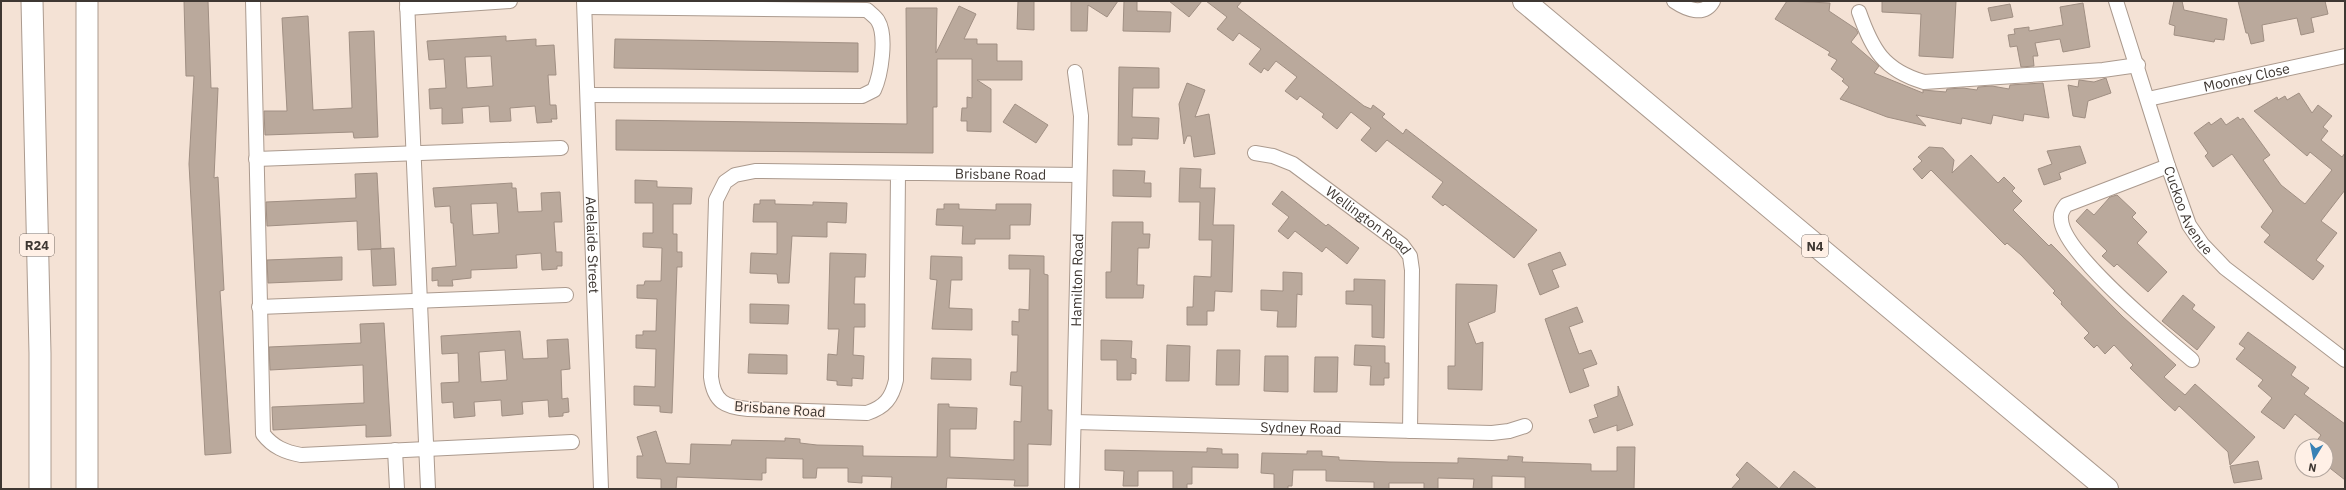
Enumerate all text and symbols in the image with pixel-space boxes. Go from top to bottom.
street label: Mooney Close [2202,59,2292,96]
street label: Brisbane Road [955,164,1046,184]
street label: Cuckoo Avenue [2160,164,2217,259]
street label: Wellington Road [1322,182,1415,258]
street label: Adelaide Street [582,196,603,294]
street label: Hamilton Road [1067,233,1087,327]
road number: R24 [20,234,54,256]
road number: N4 [1802,235,1828,257]
street label: Brisbane Road [734,397,826,421]
street label: Sydney Road [1260,418,1342,438]
north arrow [2294,438,2334,478]
text: N [2307,460,2317,475]

